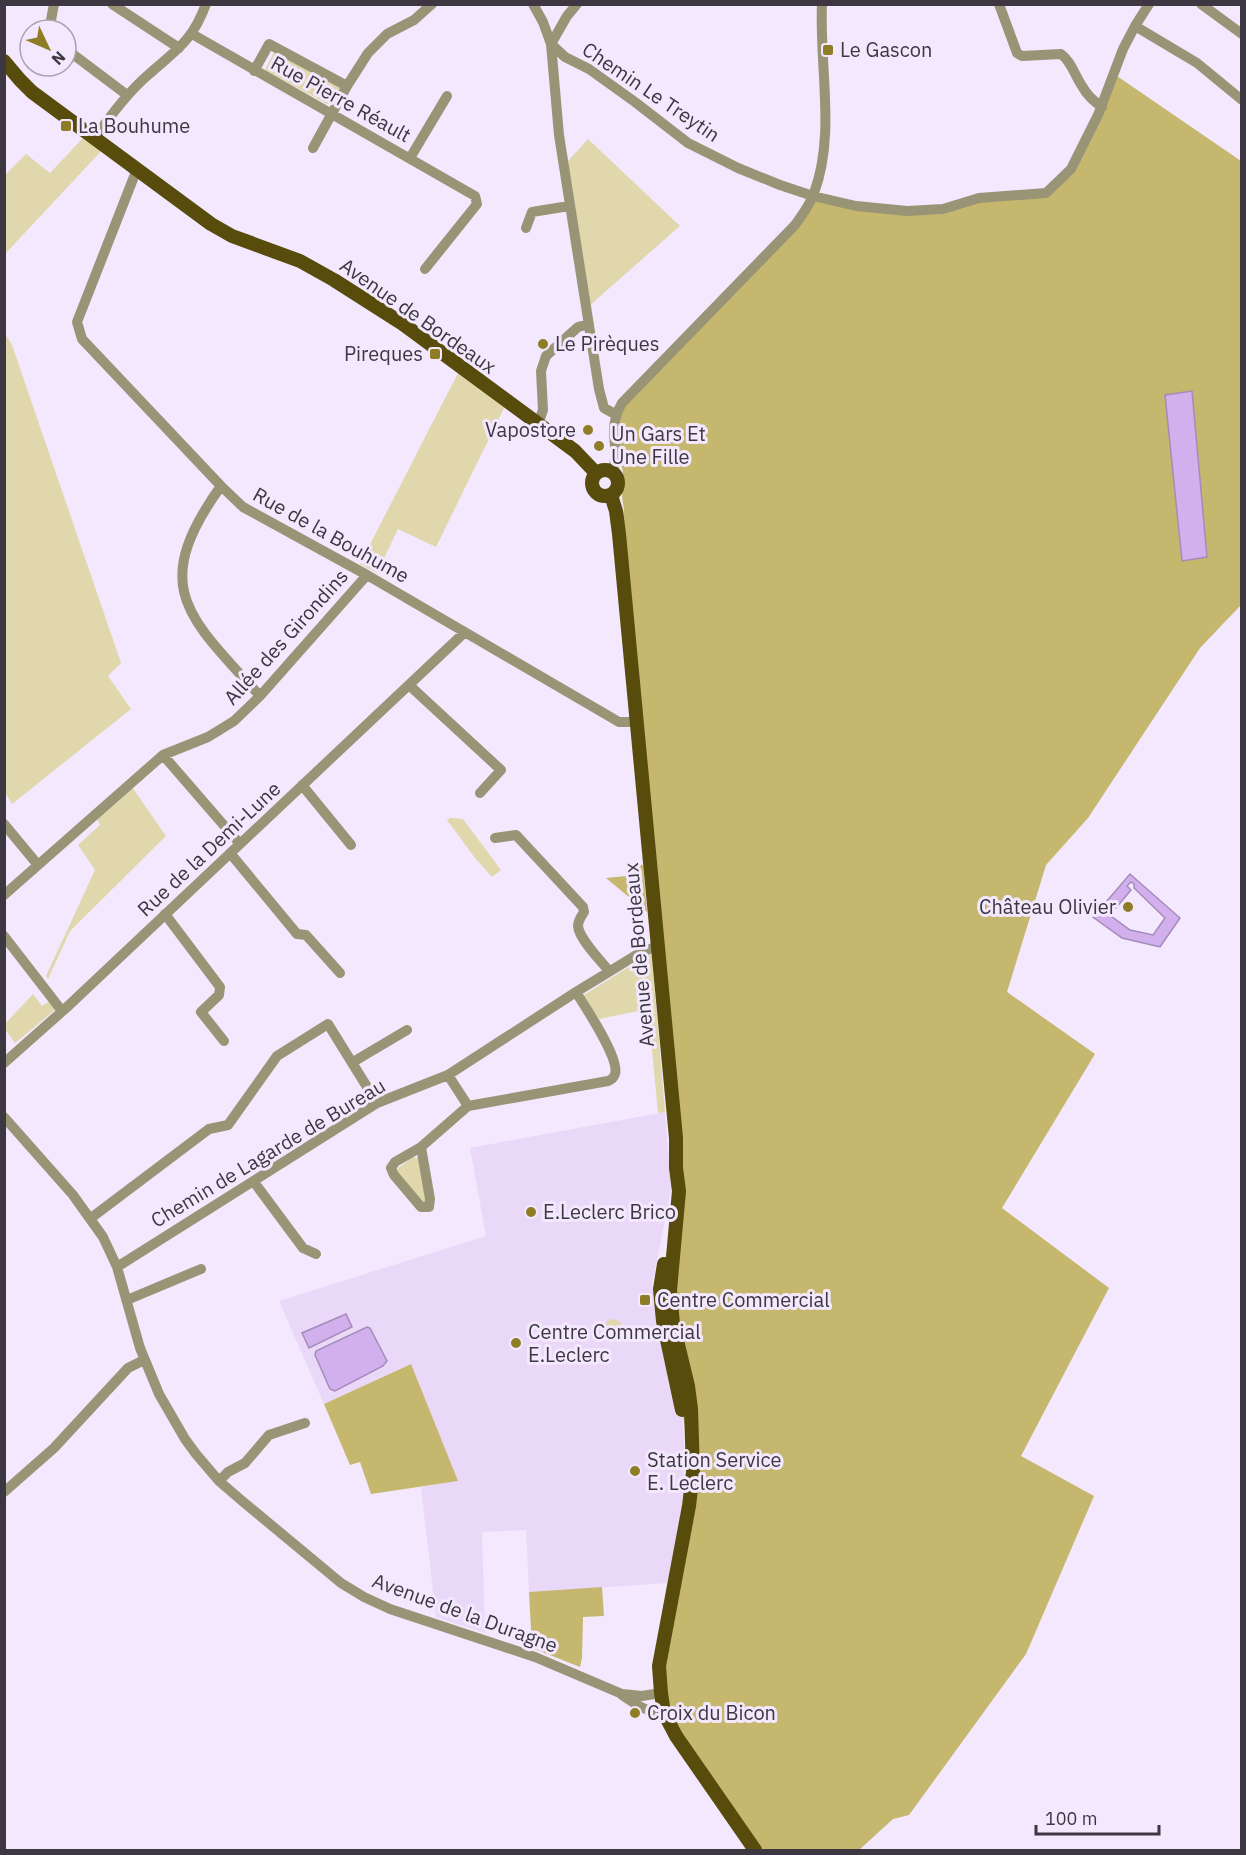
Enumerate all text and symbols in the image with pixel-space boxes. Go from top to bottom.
north arrow [18,18,78,78]
street label: Chemin Le Treytin [577,35,726,148]
place label: Le Gascon [840,36,932,63]
marker: Le Gascon [821,43,835,57]
text: N [48,47,70,70]
street label: Rue Pierre Réault [266,49,416,148]
place label: La Bouhume [78,112,190,139]
marker: La Bouhume [59,119,73,133]
street label: Avenue de Bordeaux [335,251,502,380]
place label: Le Pirèques [555,330,660,357]
marker: Le Pirèques [536,337,550,351]
place label: Pireques [344,340,423,367]
marker: Pireques [428,347,442,361]
place label: Vapostore [485,416,576,443]
place label: Un Gars Et Une Fille [611,420,706,470]
marker: Vapostore [581,423,595,437]
marker: Un Gars Et Une Fille [592,439,606,453]
street label: Rue de la Bouhume [248,480,414,589]
street label: Allée des Girondins [217,563,354,710]
street label: Rue de la Demi-Lune [131,775,286,922]
street label: Avenue de Bordeaux [617,862,660,1048]
place label: Château Olivier [979,893,1116,920]
marker: Château Olivier [1121,900,1135,914]
street label: Chemin de Lagarde de Bureau [146,1072,390,1233]
place label: E.Leclerc Brico [543,1198,676,1225]
marker: E.Leclerc Brico [524,1205,538,1219]
place label: Centre Commercial [657,1286,830,1313]
marker: Centre Commercial [638,1293,652,1307]
place label: Centre Commercial E.Leclerc [528,1318,701,1368]
marker: Centre Commercial E.Leclerc [509,1336,523,1350]
place label: Station Service E. Leclerc [647,1446,782,1496]
marker: Station Service E. Leclerc [628,1464,642,1478]
street label: Avenue de la Duragne [369,1566,562,1659]
place label: Croix du Bicon [647,1699,776,1726]
marker: Croix du Bicon [628,1706,642,1720]
scale bar [1036,1798,1159,1836]
text: 100 m [1045,1807,1097,1830]

